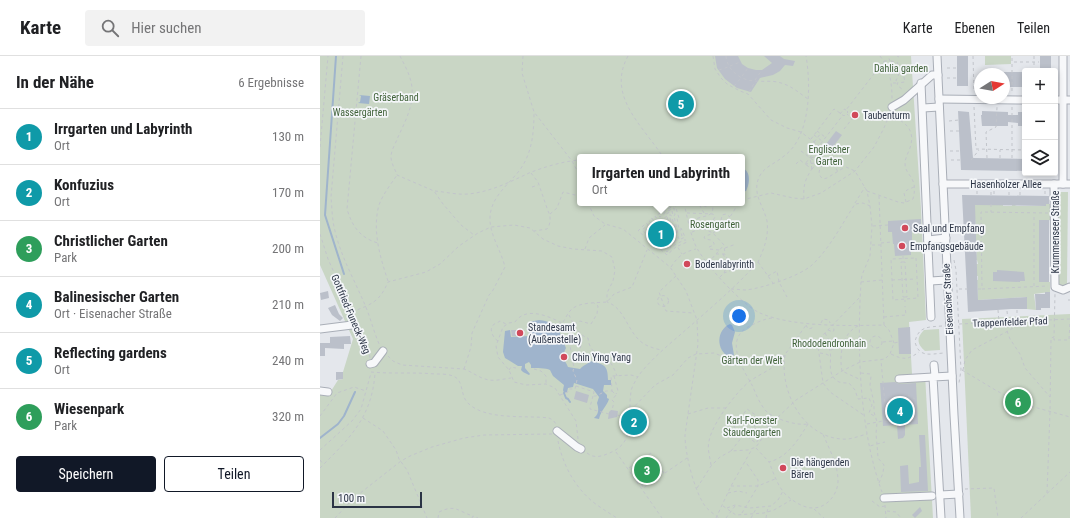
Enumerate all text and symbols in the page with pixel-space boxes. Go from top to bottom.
search box [85,10,365,46]
text: Karte [20,16,61,39]
icon: search [99,17,121,39]
text: Hier suchen [131,19,202,37]
text: Karte [903,20,932,36]
text: Ebenen [954,20,995,36]
text: Teilen [1017,20,1050,36]
park label: Dahlia garden [874,63,928,74]
north arrow [974,68,1010,104]
map controls [1022,68,1058,176]
button: + [1022,68,1058,104]
text: In der Nähe [16,72,94,92]
text: 6 Ergebnisse [238,75,304,90]
pin: 5 [668,89,694,119]
park label: Gräserband [373,92,419,103]
button: − [1022,104,1058,140]
park label: Wassergärten [333,107,387,118]
marker: Taubenturm [850,110,860,120]
place label: Taubenturm [863,110,910,121]
text: Irrgarten und Labyrinth [54,120,192,138]
text: 1 [26,129,32,144]
text: 130 m [272,129,304,144]
text: Ort [54,138,70,153]
button: layers [1022,140,1058,176]
park label: Englischer Garten [808,144,850,167]
popup [577,154,745,206]
text: Irrgarten und Labyrinth [592,164,730,182]
text: Konfuzius [54,176,114,194]
street label: Hasenholzer Allee [970,179,1042,190]
text: Ort [592,182,608,197]
text: 2 [26,185,32,200]
text: 170 m [272,185,304,200]
street label: Krummenseer Straße [1050,190,1061,273]
text: Ort [54,194,70,209]
pin: 1 [648,219,674,249]
park label: Rosengarten [690,219,740,230]
marker: Saal und Empfang [900,223,910,233]
place label: Saal und Empfang [913,223,985,234]
text: Christlicher Garten [54,232,168,250]
text: 3 [26,241,32,256]
text: 200 m [272,241,304,256]
marker: Empfangsgebäude [897,241,907,251]
place label: Empfangsgebäude [910,241,984,252]
text: Park [54,250,77,265]
marker: Bodenlabyrinth [682,259,692,269]
place label: Bodenlabyrinth [695,259,754,270]
street label: Eisenacher Straße [941,263,955,335]
street label: Gottfried-Funeck-Weg [329,273,373,355]
text: Balinesischer Garten [54,288,179,306]
text: 4 [26,297,32,312]
text: 210 m [272,297,304,312]
text: Ort · Eisenacher Straße [54,306,172,321]
your location [729,306,749,326]
street label: Trappenfelder Pfad [972,315,1048,329]
place label: Standesamt (Außenstelle) [528,322,581,346]
marker: Standesamt (Außenstelle) [515,328,525,338]
park label: Rhododendronhain [792,338,866,349]
text: Reflecting gardens [54,344,167,362]
marker: Chin Ying Yang [559,352,569,362]
place label: Chin Ying Yang [572,352,631,363]
text: 5 [26,353,32,368]
text: 240 m [272,353,304,368]
park label: Gärten der Welt [721,355,783,366]
text: Ort [54,362,70,377]
pin: 6 [1005,387,1031,417]
pin: 4 [887,396,913,426]
text: Wiesenpark [54,400,124,418]
pin: 2 [621,407,647,437]
text: 6 [26,409,32,424]
text: 320 m [272,409,304,424]
park label: Karl-Foerster Staudengarten [723,415,781,438]
text: Park [54,418,77,433]
pin: 3 [634,455,660,485]
button: Speichern [16,456,156,492]
button: Teilen [164,456,304,492]
place label: Die hängenden Bären [791,457,850,480]
marker: Die hängenden Bären [778,463,788,473]
scale bar [332,490,422,509]
text: 100 m [338,492,365,505]

